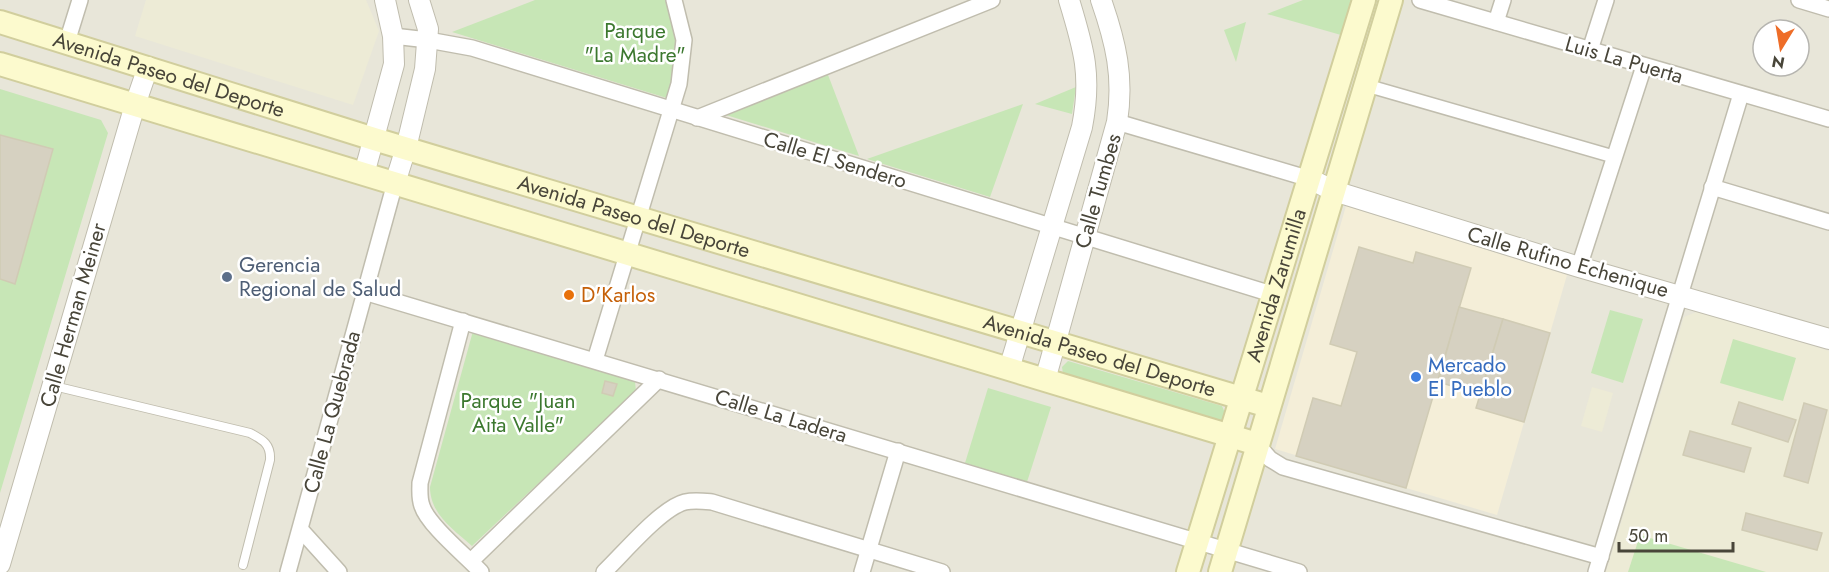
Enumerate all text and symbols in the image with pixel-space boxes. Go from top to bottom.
park label: Parque "La Madre" [584,16,686,70]
north arrow [1751,18,1811,78]
street label: Avenida Paseo del Deporte [49,25,289,125]
street label: Luis La Puerta [1562,29,1686,91]
text: N [1770,50,1787,75]
street label: Calle El Sendero [760,124,910,196]
street label: Calle Tumbes [1067,130,1129,252]
street label: Avenida Paseo del Deporte [514,168,754,266]
street label: Avenida Zarumilla [1239,205,1314,366]
street label: Calle Herman Meiner [32,219,114,411]
street label: Calle Rufino Echenique [1464,219,1672,305]
place label: Gerencia Regional de Salud [239,250,401,304]
marker: Gerencia Regional de Salud [220,270,234,284]
place label: D'Karlos [581,280,655,310]
marker: D'Karlos [562,288,576,302]
street label: Avenida Paseo del Deporte [980,307,1219,405]
street label: Calle La Quebrada [296,328,368,496]
place label: Mercado El Pueblo [1428,350,1512,404]
marker: Mercado El Pueblo [1409,370,1423,384]
street label: Calle La Ladera [711,382,851,450]
park label: Parque "Juan Aita Valle" [461,386,575,440]
scale bar [1619,515,1733,553]
text: 50 m [1628,523,1668,549]

